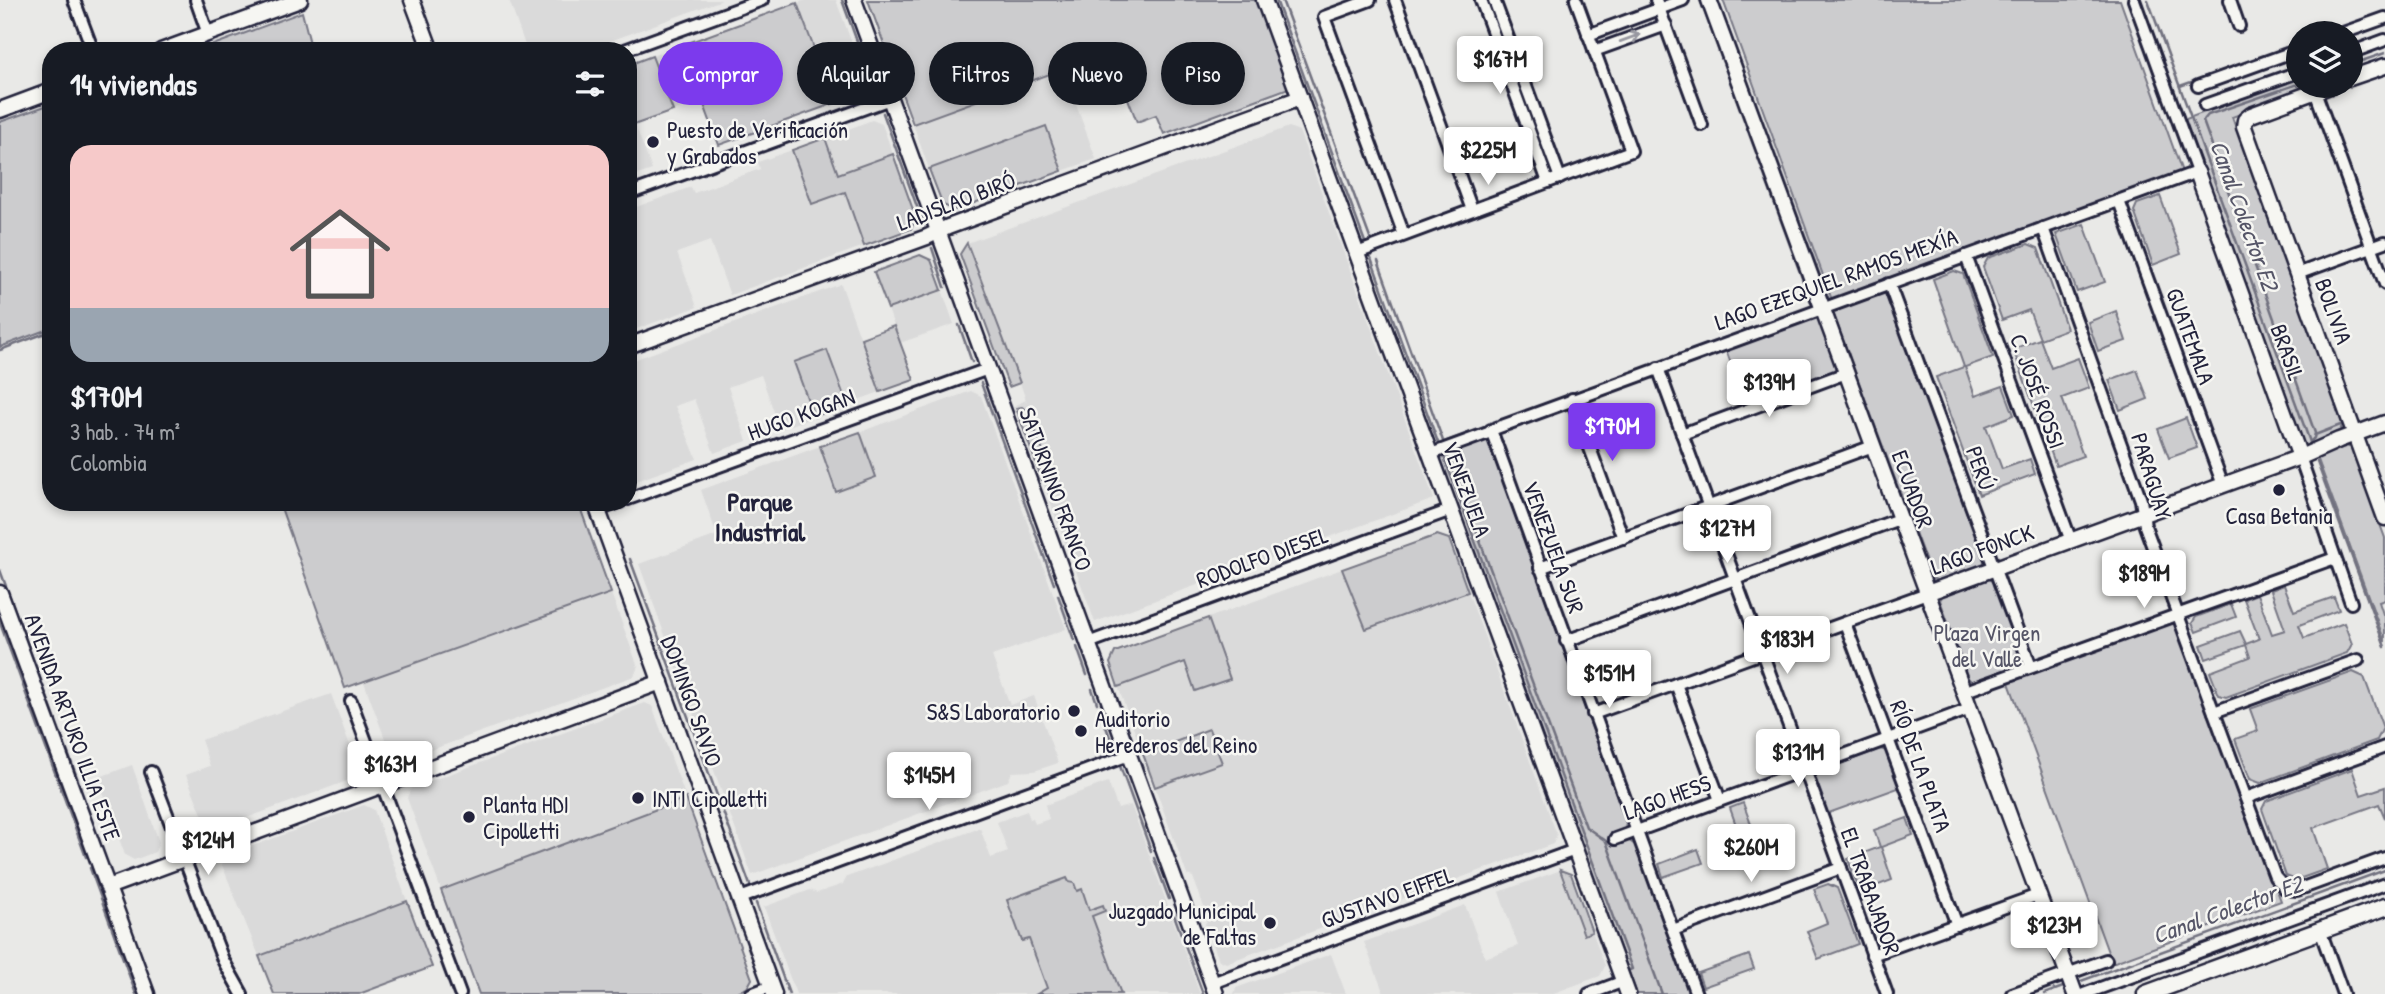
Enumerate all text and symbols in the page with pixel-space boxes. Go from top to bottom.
map controls [2286,21,2363,98]
button: layers [2286,21,2363,98]
one-way arrow [1619,31,1641,43]
pin: $167M [1451,36,1549,96]
chip: Comprar [658,42,783,105]
chip: Alquilar [797,42,915,105]
chip: Filtros [929,42,1034,105]
chip: Nuevo [1048,42,1147,105]
chip: Piso [1161,42,1245,105]
text: $167M [1473,43,1527,74]
text: 14 viviendas [70,64,197,104]
icon: filters [571,65,609,103]
place label: Puesto de Verificación y Grabados [667,114,848,171]
pin: $225M [1439,128,1537,187]
marker: Puesto de Verificación y Grabados [645,134,661,150]
text: $225M [1460,134,1516,165]
water label: Canal Colector E2 [2203,136,2288,297]
street label: LADISLAO BIRÓ [892,164,1020,238]
icon: home [277,191,403,317]
street label: LAGO EZEQUIEL RAMOS MEXÍA [1710,221,1962,337]
street label: BOLIVIA [2308,274,2360,348]
street label: GUATEMALA [2159,283,2223,389]
street label: BRASIL [2264,320,2312,384]
street label: C. JOSÉ ROSSI [2003,329,2073,453]
pin: $139M [1720,360,1818,419]
text: $139M [1743,366,1795,397]
text: $170M [70,376,142,416]
street label: HUGO KOGAN [743,380,859,448]
street label: SATURNINO FRANCO [1012,403,1100,575]
pin: $170M [1563,404,1661,463]
text: $170M [1584,410,1640,441]
text: 3 hab. · 74 m² [70,416,180,447]
street label: PARAGUAY [2124,429,2180,523]
street label: VENEZUELA [1435,437,1499,541]
street label: PERÚ [1959,442,2003,494]
street label: ECUADOR [1885,446,1941,532]
text: Colombia [70,447,147,478]
street label: VENEZUELA SUR [1516,477,1592,617]
marker: Casa Betania [2271,482,2287,498]
district label: Parque Industrial [715,484,806,549]
place label: Casa Betania [2225,500,2333,531]
pin: $127M [1678,505,1776,565]
text: $127M [1699,512,1755,543]
street label: LAGO FONCK [1926,516,2038,582]
street label: RODOLFO DIESEL [1192,519,1332,595]
pin: $189M [2095,550,2193,610]
text: $189M [2118,557,2170,588]
street label: AVENIDA ARTURO ILLIA ESTE [18,609,128,845]
pin: $183M [1738,616,1836,676]
park label: Plaza Virgen del Valle [1933,617,2041,674]
text: $183M [1760,623,1814,654]
street label: DOMINGO SAVIO [654,631,730,771]
pin: $151M [1560,650,1658,710]
text: $151M [1583,657,1635,688]
place label: S&S Laboratorio [927,696,1060,727]
street label: RÍO DE LA PLATA [1883,696,1959,836]
marker: S&S Laboratorio [1066,703,1082,719]
place label: Auditorio Herederos del Reino [1095,703,1257,760]
marker: Auditorio Herederos del Reino [1073,723,1089,739]
pin: $131M [1749,730,1847,789]
text: $131M [1772,736,1824,767]
pin: $163M [341,742,439,801]
text: $163M [363,748,417,779]
pin: $145M [880,752,978,812]
text: $145M [903,759,955,790]
street label: LAGO HESS [1619,767,1715,827]
place label: INTI Cipolletti [652,783,768,814]
place label: Planta HDI Cipolletti [483,789,569,846]
marker: INTI Cipolletti [630,790,646,806]
marker: Planta HDI Cipolletti [461,809,477,825]
pin: $124M [159,818,257,877]
street label: EL TRABAJADOR [1834,823,1908,959]
text: $124M [181,824,235,855]
pin: $260M [1702,824,1800,884]
text: $260M [1723,831,1779,862]
street label: GUSTAVO EIFFEL [1316,859,1458,935]
water label: Canal Colector E2 [2148,866,2309,951]
place label: Juzgado Municipal de Faltas [1108,895,1257,952]
pin: $123M [2005,902,2103,962]
text: $123M [2027,909,2081,940]
marker: Juzgado Municipal de Faltas [1262,915,1278,931]

